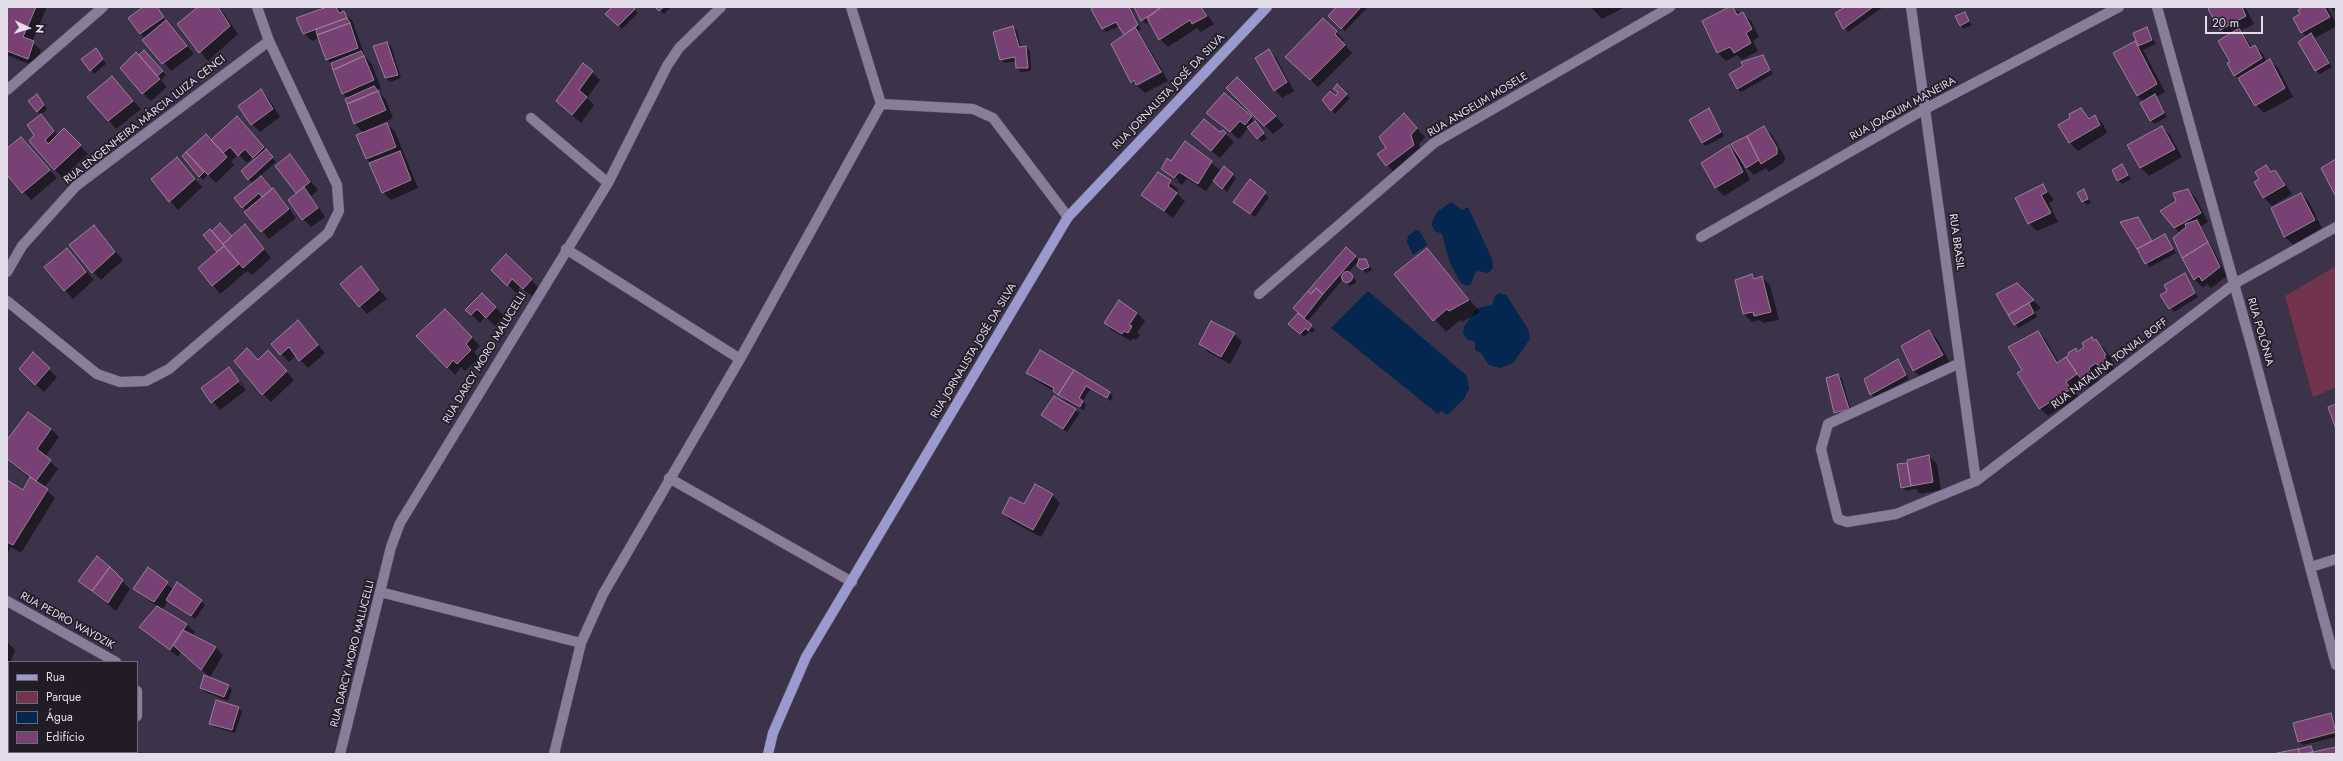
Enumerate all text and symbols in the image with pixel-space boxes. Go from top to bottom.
north arrow [8,8,48,48]
scale bar [2207,8,2265,34]
text: 20 m [2212,14,2239,32]
text: N [32,24,48,34]
street label: RUA JORNALISTA JOSÉ DA SILVA [1110,31,1228,153]
street label: RUA ENGENHEIRA MÁRCIA LUIZA CENCI [62,53,228,187]
street label: RUA ANGELIM MOSELE [1426,70,1530,140]
street label: RUA JOAQUIM MANEIRA [1848,74,1958,144]
street label: RUA BRASIL [1946,213,1966,271]
street label: RUA JORNALISTA JOSÉ DA SILVA [928,281,1020,421]
street label: RUA DARCY MORO MALUCELLI [441,290,529,426]
street label: RUA POLÔNIA [2244,296,2276,368]
street label: RUA NATALINA TONIAL BOFF [2049,316,2171,412]
street label: RUA DARCY MORO MALUCELLI [328,579,378,729]
street label: RUA PEDRO WAYDZIK [18,590,116,652]
legend [8,661,138,753]
text: Rua [46,668,65,686]
text: Parque [46,688,81,706]
text: Água [46,708,73,726]
text: Edifício [46,728,85,746]

